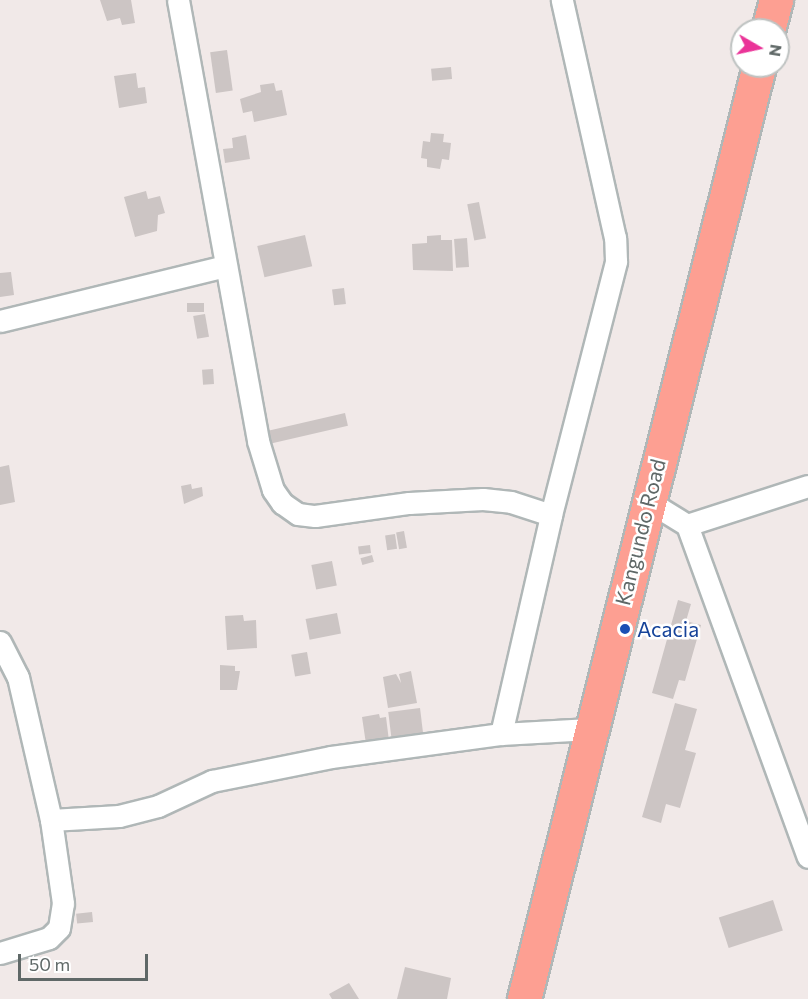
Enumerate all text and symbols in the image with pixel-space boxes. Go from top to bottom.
north arrow [730,18,790,78]
text: N [766,43,787,58]
street label: Kangundo Road [610,456,670,608]
place label: Acacia [637,616,699,642]
marker: Acacia [618,622,632,636]
scale bar [21,942,152,980]
text: 50 m [29,953,70,975]

